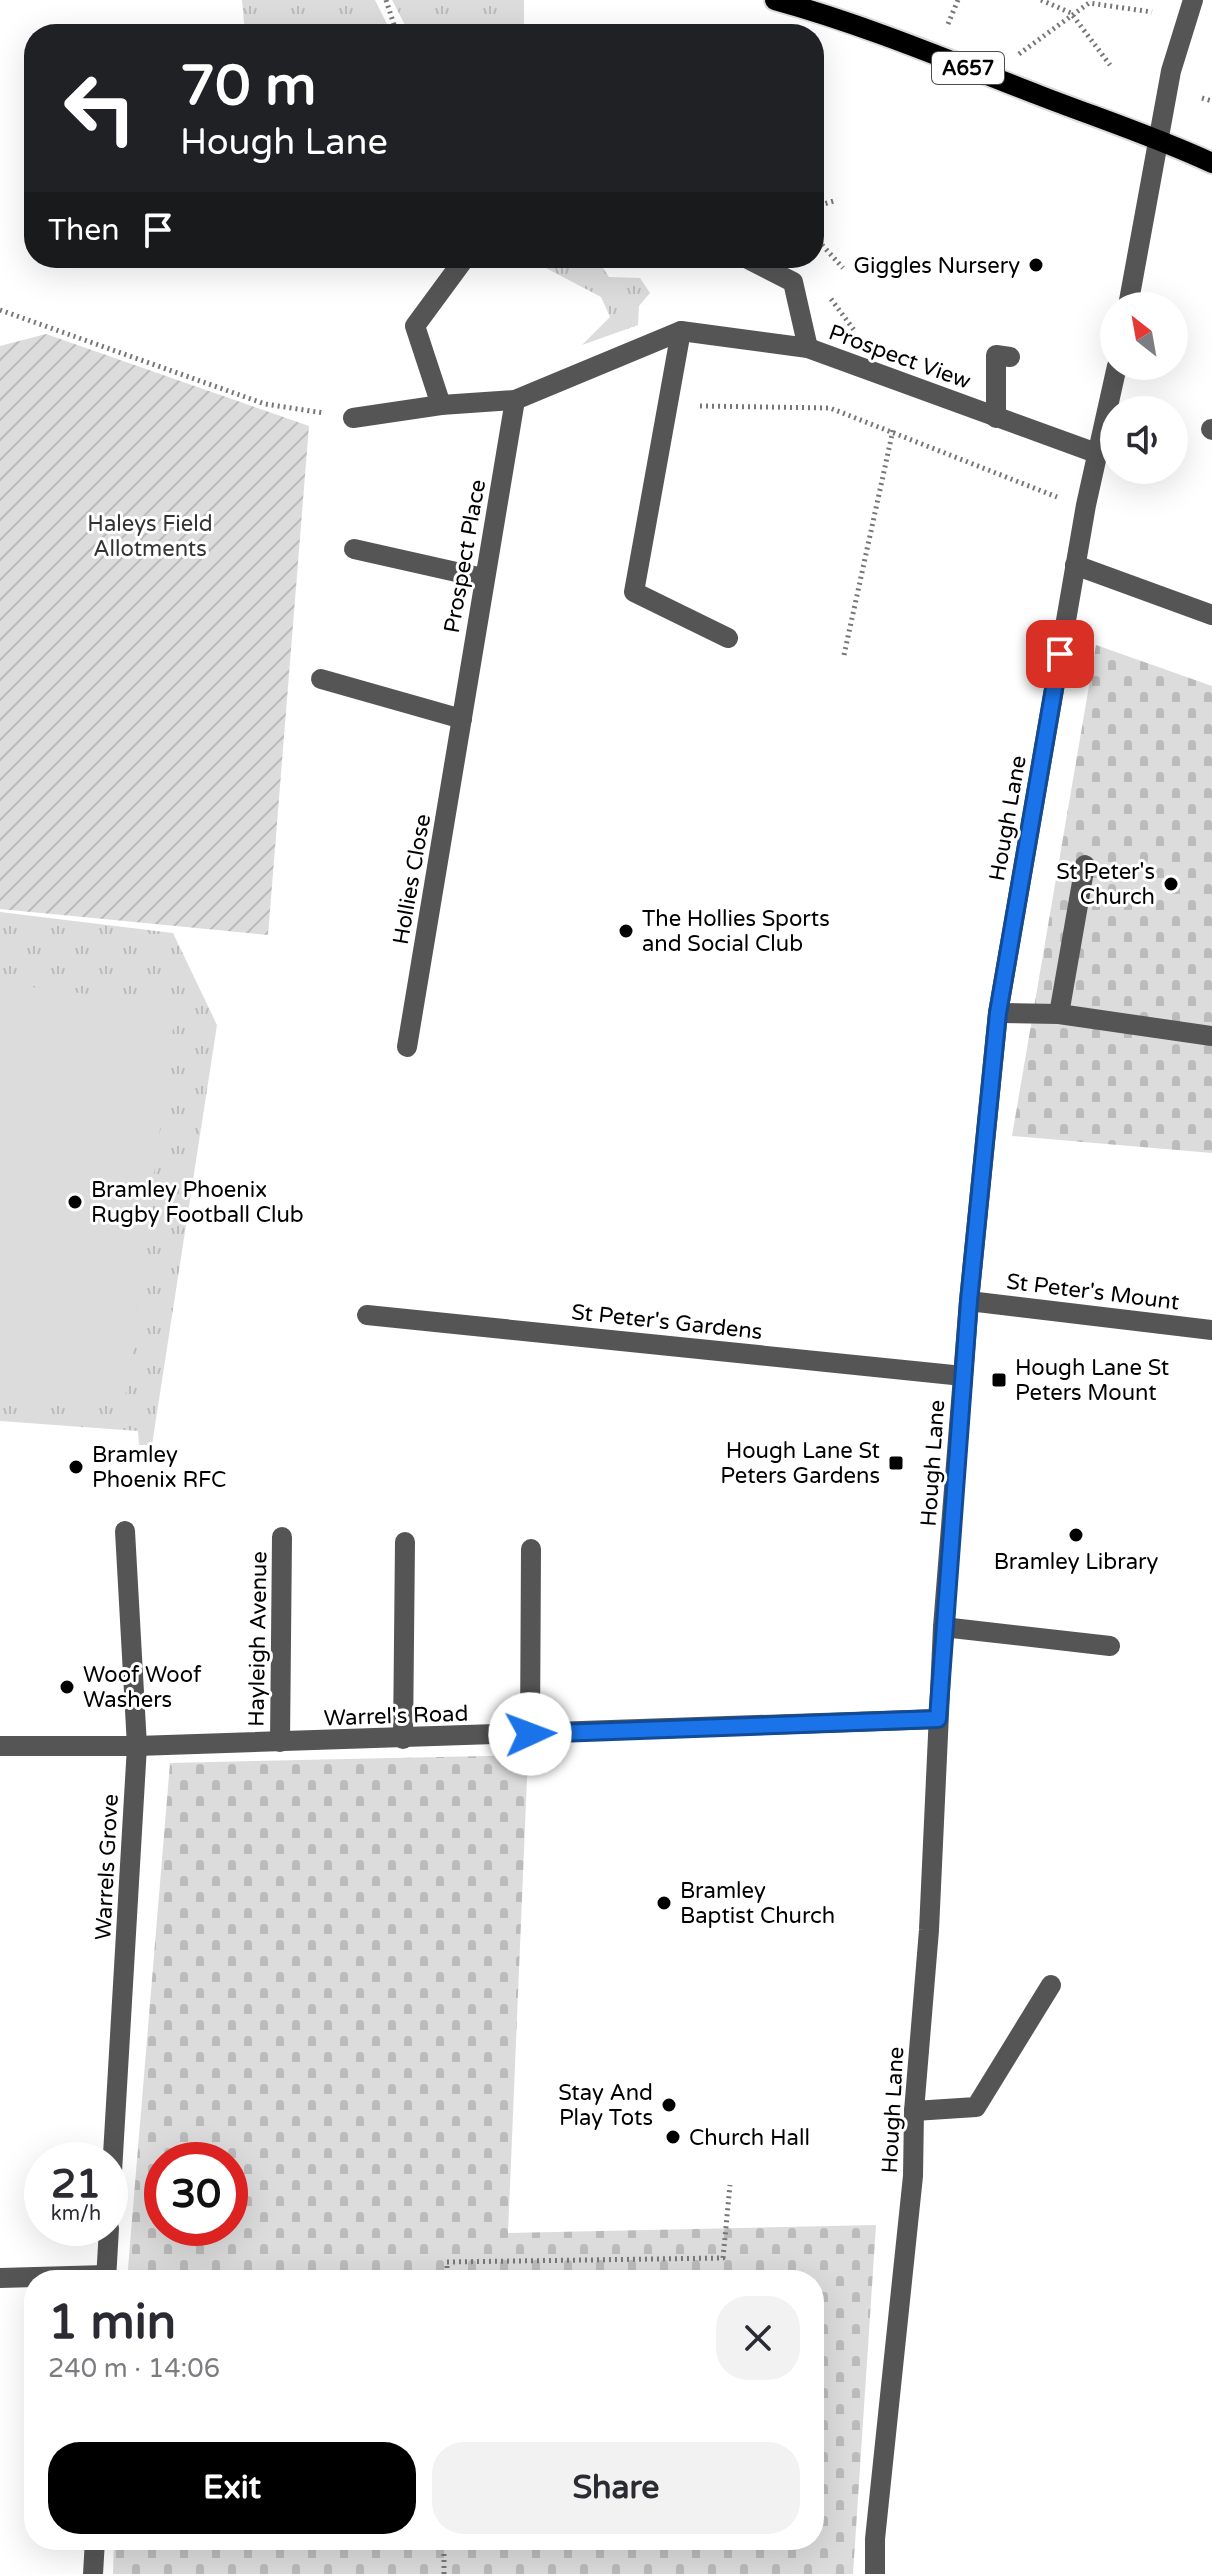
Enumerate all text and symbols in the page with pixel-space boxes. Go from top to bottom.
road number: A657 [932,52,1004,84]
text: 70 m [180,53,316,120]
icon: left [48,56,152,160]
text: Hough Lane [180,121,388,164]
icon: arrive [136,208,180,252]
text: Then [48,212,120,249]
place label: Giggles Nursery [853,253,1020,279]
marker: Giggles Nursery [1027,256,1045,274]
north arrow [1100,292,1188,380]
map controls [1100,292,1188,484]
street label: Prospect View [825,319,974,395]
button: sound [1100,396,1188,484]
street label: Prospect Place [439,477,491,635]
park label: Haleys Field Allotments [87,511,213,562]
pin [1026,620,1094,688]
icon: arrive [1038,632,1082,676]
street label: Hough Lane [984,753,1032,883]
street label: Hollies Close [388,812,436,946]
place label: St Peter's Church [1056,859,1155,910]
marker: St Peter's Church [1162,875,1180,893]
place label: The Hollies Sports and Social Club [642,906,830,957]
marker: The Hollies Sports and Social Club [617,922,635,940]
place label: Bramley Phoenix Rugby Football Club [91,1177,304,1228]
marker: Bramley Phoenix Rugby Football Club [66,1193,84,1211]
street label: St Peter's Mount [1005,1269,1181,1315]
street label: St Peter's Gardens [570,1299,764,1345]
place label: Hough Lane St Peters Mount [1015,1355,1169,1406]
marker: Hough Lane St Peters Mount [990,1371,1008,1389]
street label: Hough Lane [916,1399,950,1527]
place label: Hough Lane St Peters Gardens [720,1438,880,1489]
place label: Bramley Phoenix RFC [92,1442,226,1493]
marker: Hough Lane St Peters Gardens [887,1454,905,1472]
marker: Bramley Phoenix RFC [67,1458,85,1476]
marker: Bramley Library [1067,1526,1085,1544]
place label: Bramley Library [994,1549,1158,1575]
street label: Hayleigh Avenue [243,1551,273,1727]
place label: Woof Woof Washers [83,1662,202,1713]
marker: Woof Woof Washers [58,1678,76,1696]
position arrow [488,1692,572,1776]
street label: Warrel's Road [323,1700,469,1732]
street label: Warrels Grove [90,1793,124,1941]
place label: Bramley Baptist Church [680,1878,835,1929]
marker: Bramley Baptist Church [655,1894,673,1912]
street label: Hough Lane [877,2046,909,2174]
place label: Stay And Play Tots [558,2080,653,2131]
marker: Stay And Play Tots [660,2096,678,2114]
place label: Church Hall [689,2125,810,2151]
marker: Church Hall [664,2128,682,2146]
speed limit sign: 30 [144,2142,248,2246]
text: 21 [51,2160,101,2208]
text: km/h [51,2202,101,2226]
text: 1 min [48,2294,176,2352]
button: close [716,2296,800,2380]
text: 240 m · 14:06 [48,2353,220,2384]
button: Exit [48,2442,416,2534]
button: Share [432,2442,800,2534]

